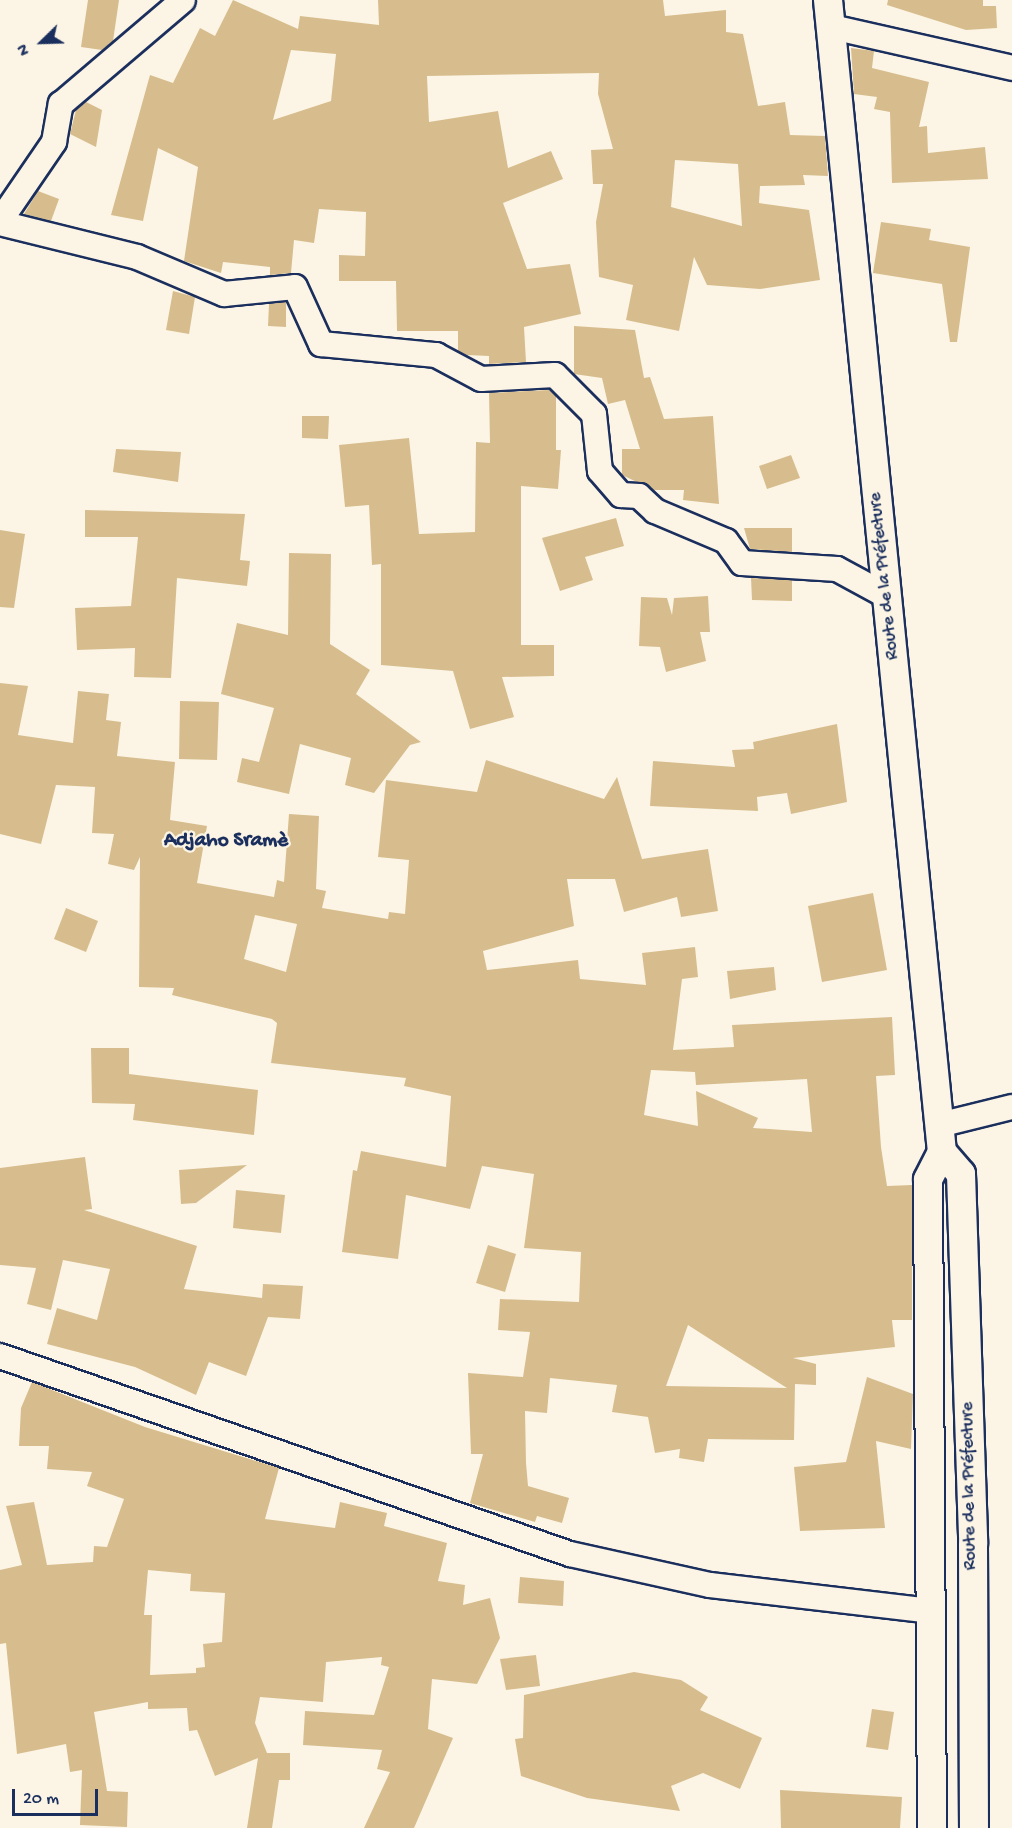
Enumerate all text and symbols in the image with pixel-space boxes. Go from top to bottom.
north arrow [12,12,72,72]
text: N [14,41,36,58]
street label: Route de la Préfecture [865,491,905,661]
district label: Adjaho Sramè [164,829,288,855]
street label: Route de la Préfecture [958,1402,982,1570]
scale bar [15,1777,100,1815]
text: 20 m [23,1789,59,1810]

